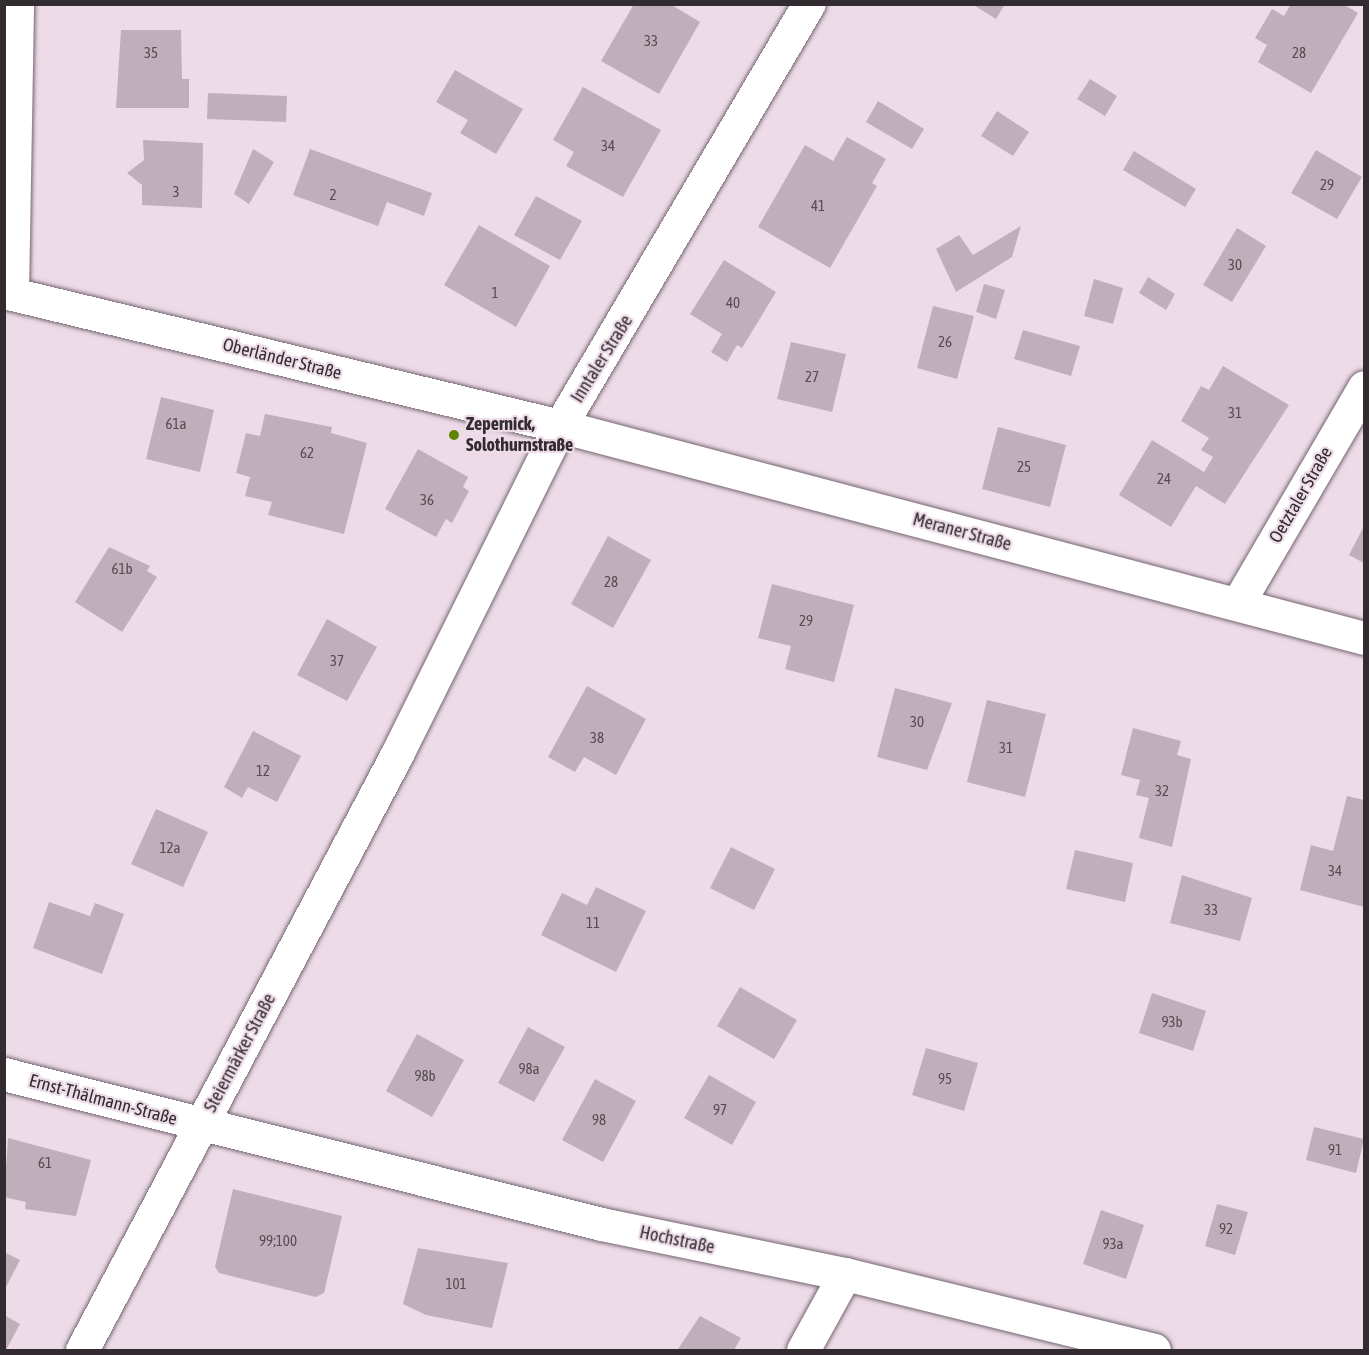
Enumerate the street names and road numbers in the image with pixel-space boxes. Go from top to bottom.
street label: Inntaler Straße [567,311,637,407]
street label: Oberländer Straße [220,334,344,384]
street label: Oetztaler Straße [1265,443,1337,547]
street label: Meraner Straße [910,509,1014,555]
street label: Steiermärker Straße [200,990,280,1116]
street label: Ernst-Thälmann-Straße [27,1070,179,1130]
street label: Hochstraße [638,1222,716,1258]

